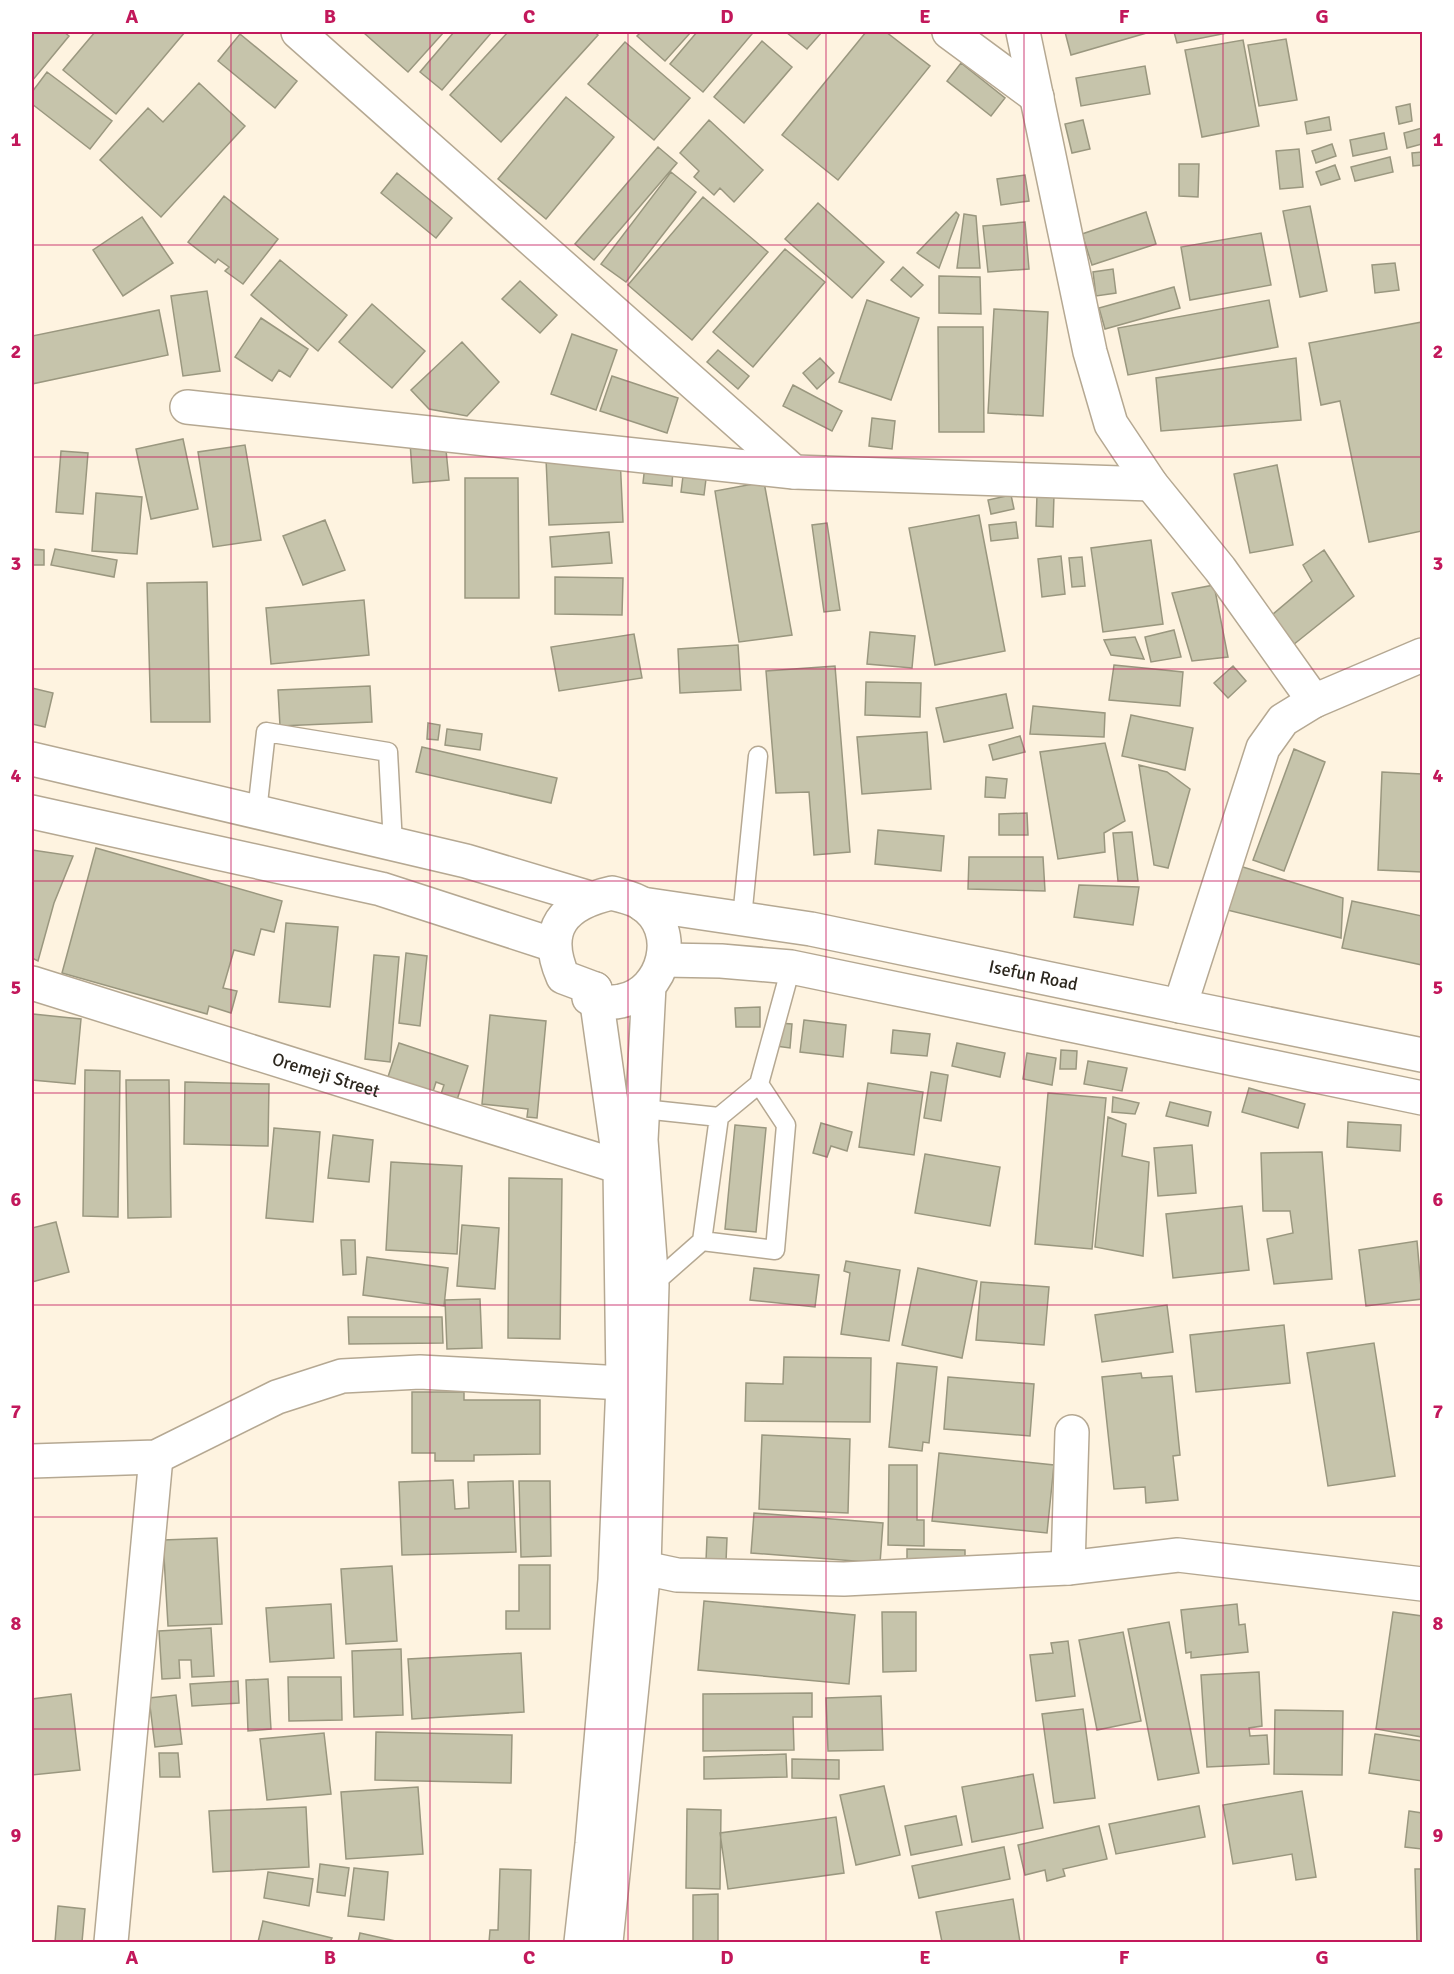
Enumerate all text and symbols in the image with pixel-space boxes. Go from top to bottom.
text: A [126,4,139,29]
text: B [324,4,336,29]
text: C [523,4,535,29]
text: D [720,4,734,29]
text: E [919,4,931,29]
text: F [1119,4,1130,29]
text: G [1315,4,1329,29]
text: 1 [11,127,22,152]
text: 1 [1433,127,1444,152]
text: 2 [11,339,21,364]
text: 2 [1433,339,1443,364]
text: 3 [11,551,21,576]
text: 3 [1433,551,1443,576]
text: 4 [11,763,22,788]
text: 4 [1433,763,1444,788]
street label: Isefun Road [987,955,1080,995]
text: 5 [11,975,21,1000]
text: 5 [1433,975,1443,1000]
street label: Oremeji Street [270,1048,382,1102]
text: 6 [11,1187,22,1212]
text: 6 [1433,1187,1444,1212]
text: 7 [11,1399,22,1424]
text: 7 [1433,1399,1444,1424]
text: 8 [11,1611,22,1636]
text: 8 [1433,1611,1444,1636]
text: 9 [11,1823,22,1848]
text: 9 [1433,1823,1444,1848]
text: A [126,1945,139,1970]
text: B [324,1945,336,1970]
text: C [523,1945,535,1970]
text: D [720,1945,734,1970]
text: E [919,1945,931,1970]
text: F [1119,1945,1130,1970]
text: G [1315,1945,1329,1970]

